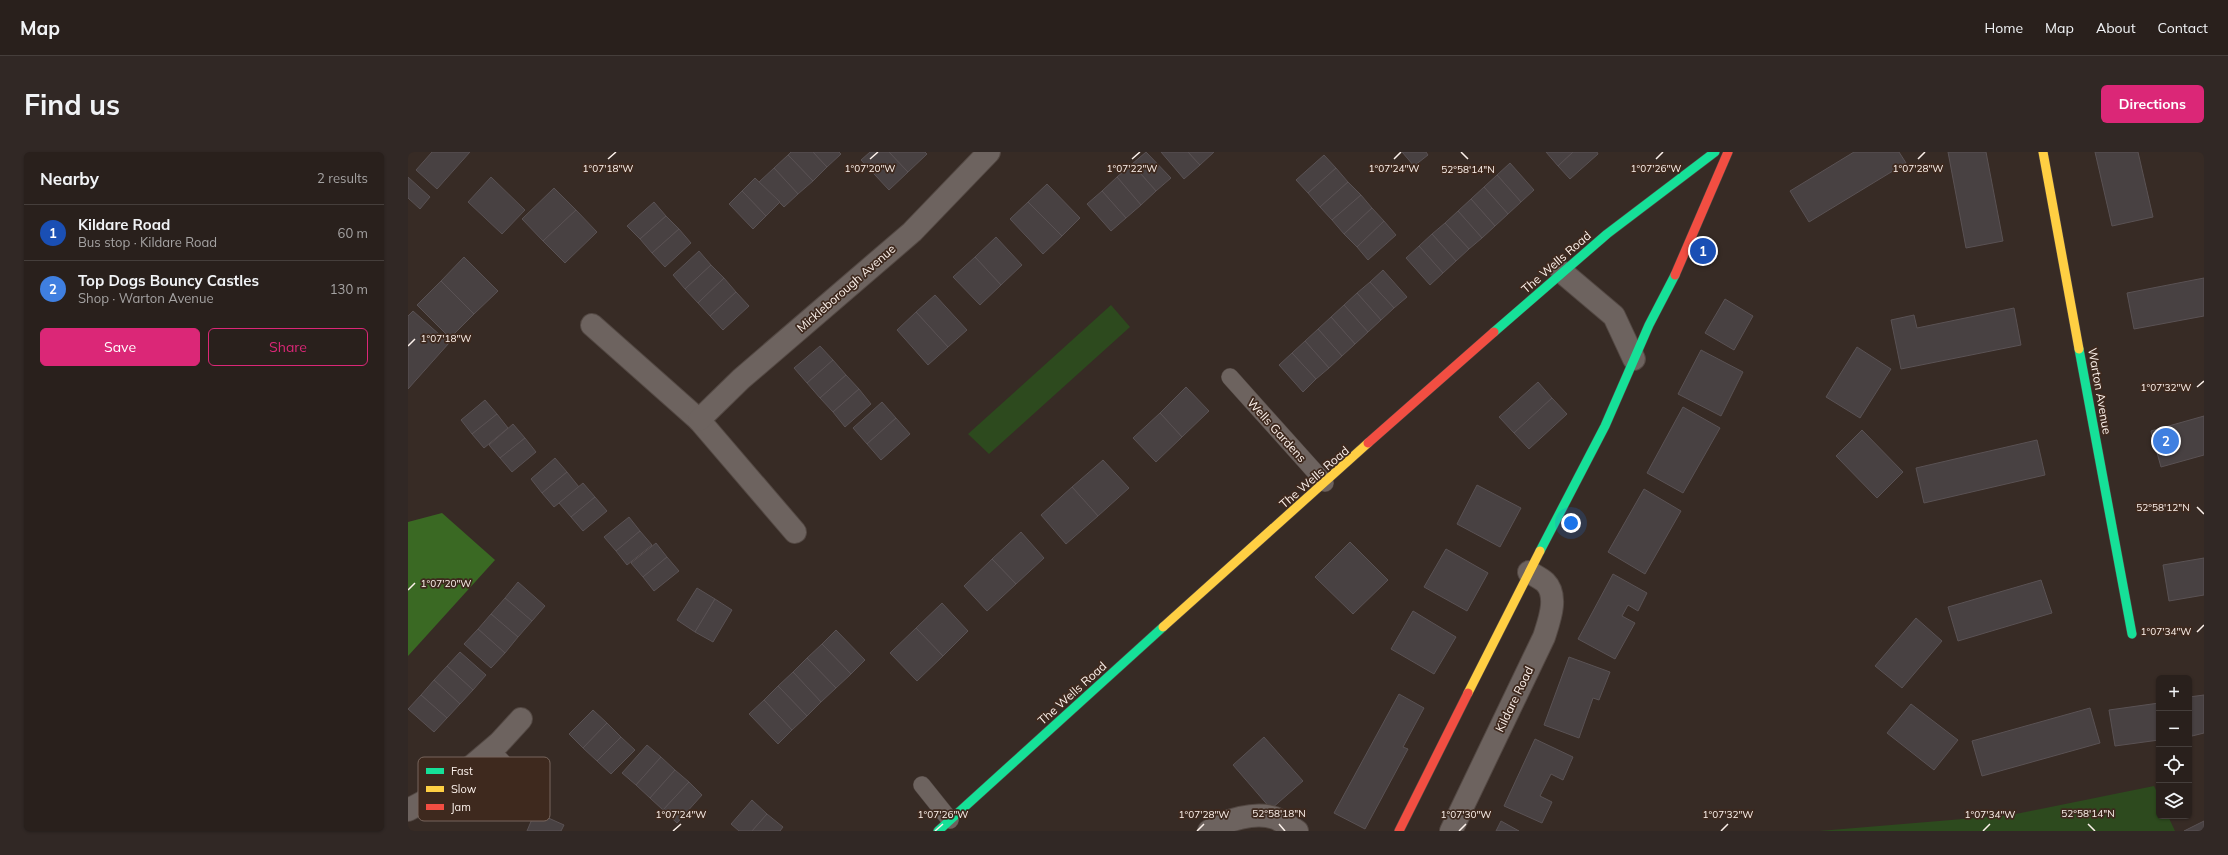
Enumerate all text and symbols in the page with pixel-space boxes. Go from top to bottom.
text: Map [20,16,60,40]
text: Home [1984,19,2023,37]
text: Map [2045,19,2074,37]
text: About [2096,19,2136,37]
text: Contact [2158,19,2208,37]
button: Directions [2101,85,2204,123]
text: Find us [24,87,120,122]
text: 1°07'18"W [583,162,633,175]
text: 1°07'20"W [845,162,895,175]
text: 1°07'22"W [1107,162,1157,175]
text: 1°07'24"W [1369,162,1419,175]
text: 1°07'26"W [1631,162,1681,175]
text: 1°07'28"W [1893,162,1943,175]
text: 52°58'14"N [1441,163,1495,176]
text: Nearby [40,168,99,189]
text: 2 results [317,170,368,186]
text: Kildare Road [78,215,170,234]
text: 1 [49,225,57,241]
text: 60 m [338,225,368,241]
street label: The Wells Road [1518,228,1594,296]
text: Bus stop · Kildare Road [78,234,217,250]
pin: 1 [1690,236,1716,266]
street label: Mickleborough Avenue [794,241,898,335]
text: Top Dogs Bouncy Castles [78,271,259,290]
text: 2 [49,281,57,297]
text: 130 m [330,281,368,297]
text: Shop · Warton Avenue [78,290,214,306]
button: Save [40,328,200,366]
button: Share [208,328,368,366]
text: 1°07'18"W [421,332,471,345]
street label: Warton Avenue [2085,347,2115,435]
text: 1°07'32"W [2141,381,2191,394]
street label: Wells Gardens [1244,395,1310,465]
pin: 2 [2153,426,2179,456]
street label: The Wells Road [1276,443,1352,511]
text: 52°58'12"N [2136,501,2190,514]
your location [1561,513,1581,533]
text: 1°07'20"W [421,577,471,590]
text: 1°07'34"W [2141,625,2191,638]
street label: The Wells Road [1035,658,1109,728]
street label: Kildare Road [1492,664,1536,734]
map controls [2156,675,2192,819]
button: + [2156,675,2192,711]
button: − [2156,711,2192,747]
button: locate [2156,747,2192,783]
legend [418,757,550,821]
text: Fast [451,764,473,778]
text: Slow [451,782,477,796]
button: layers [2156,783,2192,819]
text: Jam [451,800,471,814]
text: 52°58'18"N [1252,807,1306,820]
text: 52°58'14"N [2061,807,2115,820]
text: 1°07'24"W [656,808,706,821]
text: 1°07'26"W [918,808,968,821]
text: 1°07'28"W [1179,808,1229,821]
text: 1°07'30"W [1441,808,1491,821]
text: 1°07'32"W [1703,808,1753,821]
text: 1°07'34"W [1965,808,2015,821]

